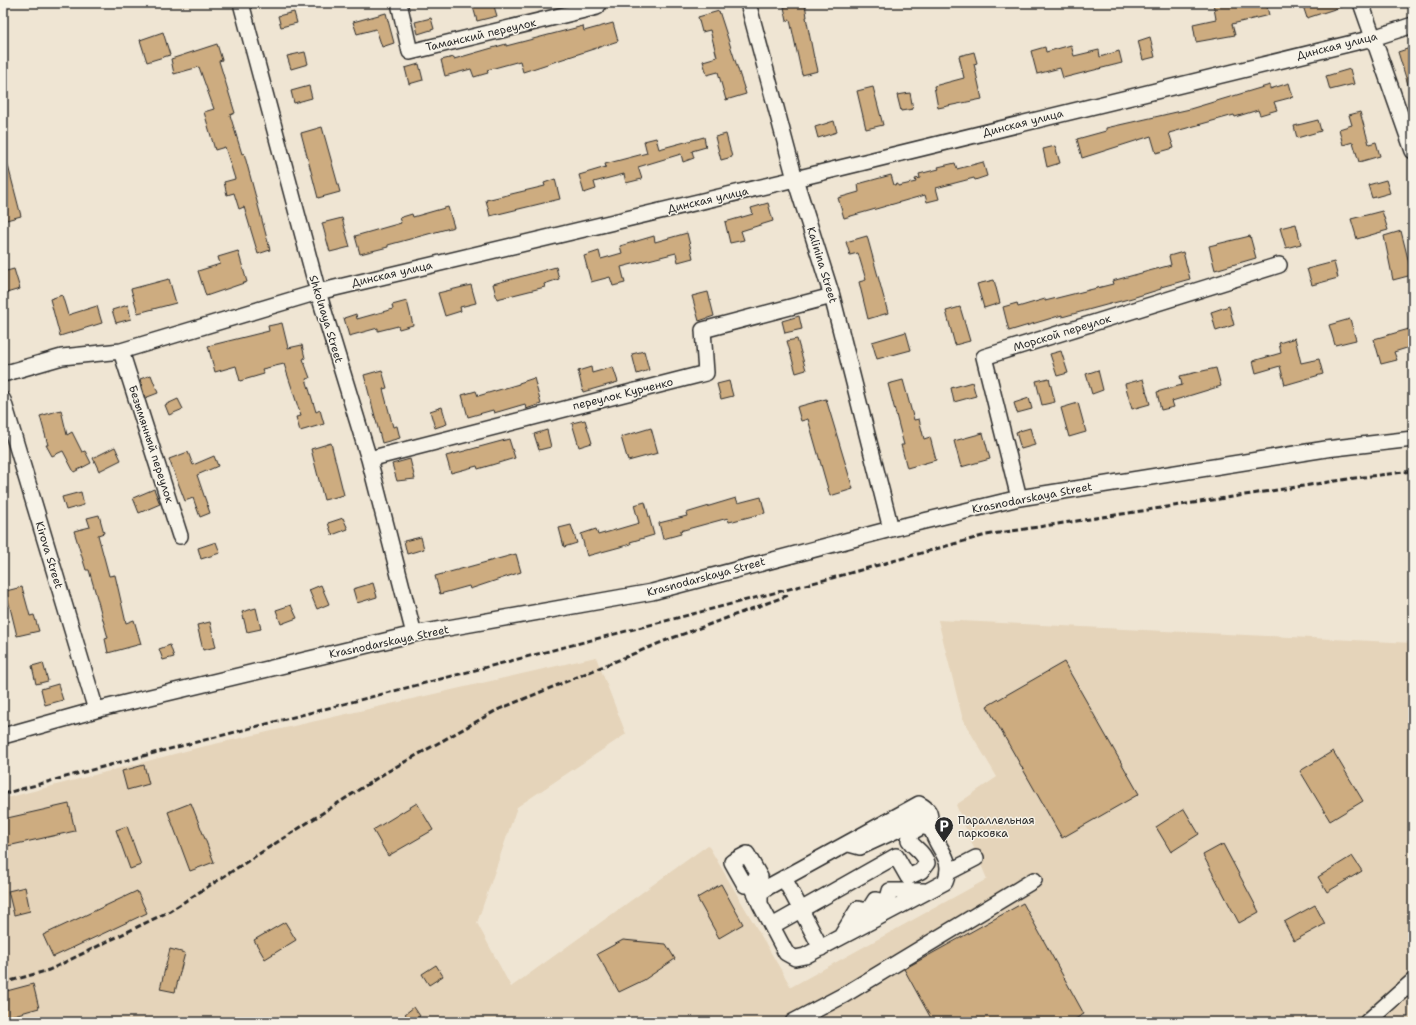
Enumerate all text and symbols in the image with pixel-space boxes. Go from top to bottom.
street label: Таманский переулок [424,15,538,55]
street label: Динская улица [1295,29,1379,63]
street label: Динская улица [981,106,1065,140]
street label: Динская улица [666,183,750,217]
street label: Kalinina Street [803,225,841,305]
street label: Динская улица [350,257,434,291]
street label: Shkolnaya Street [306,273,347,365]
street label: Морской переулок [1011,311,1113,355]
street label: переулок Курченко [571,374,675,414]
street label: Безымянный переулок [125,383,177,505]
street label: Krasnodarskaya Street [971,479,1094,517]
street label: Kirova Street [32,520,66,591]
street label: Krasnodarskaya Street [645,554,767,600]
street label: Krasnodarskaya Street [328,622,450,662]
place label: Параллельная парковка [958,813,1035,841]
parking icon: Параллельная парковка [933,815,955,843]

